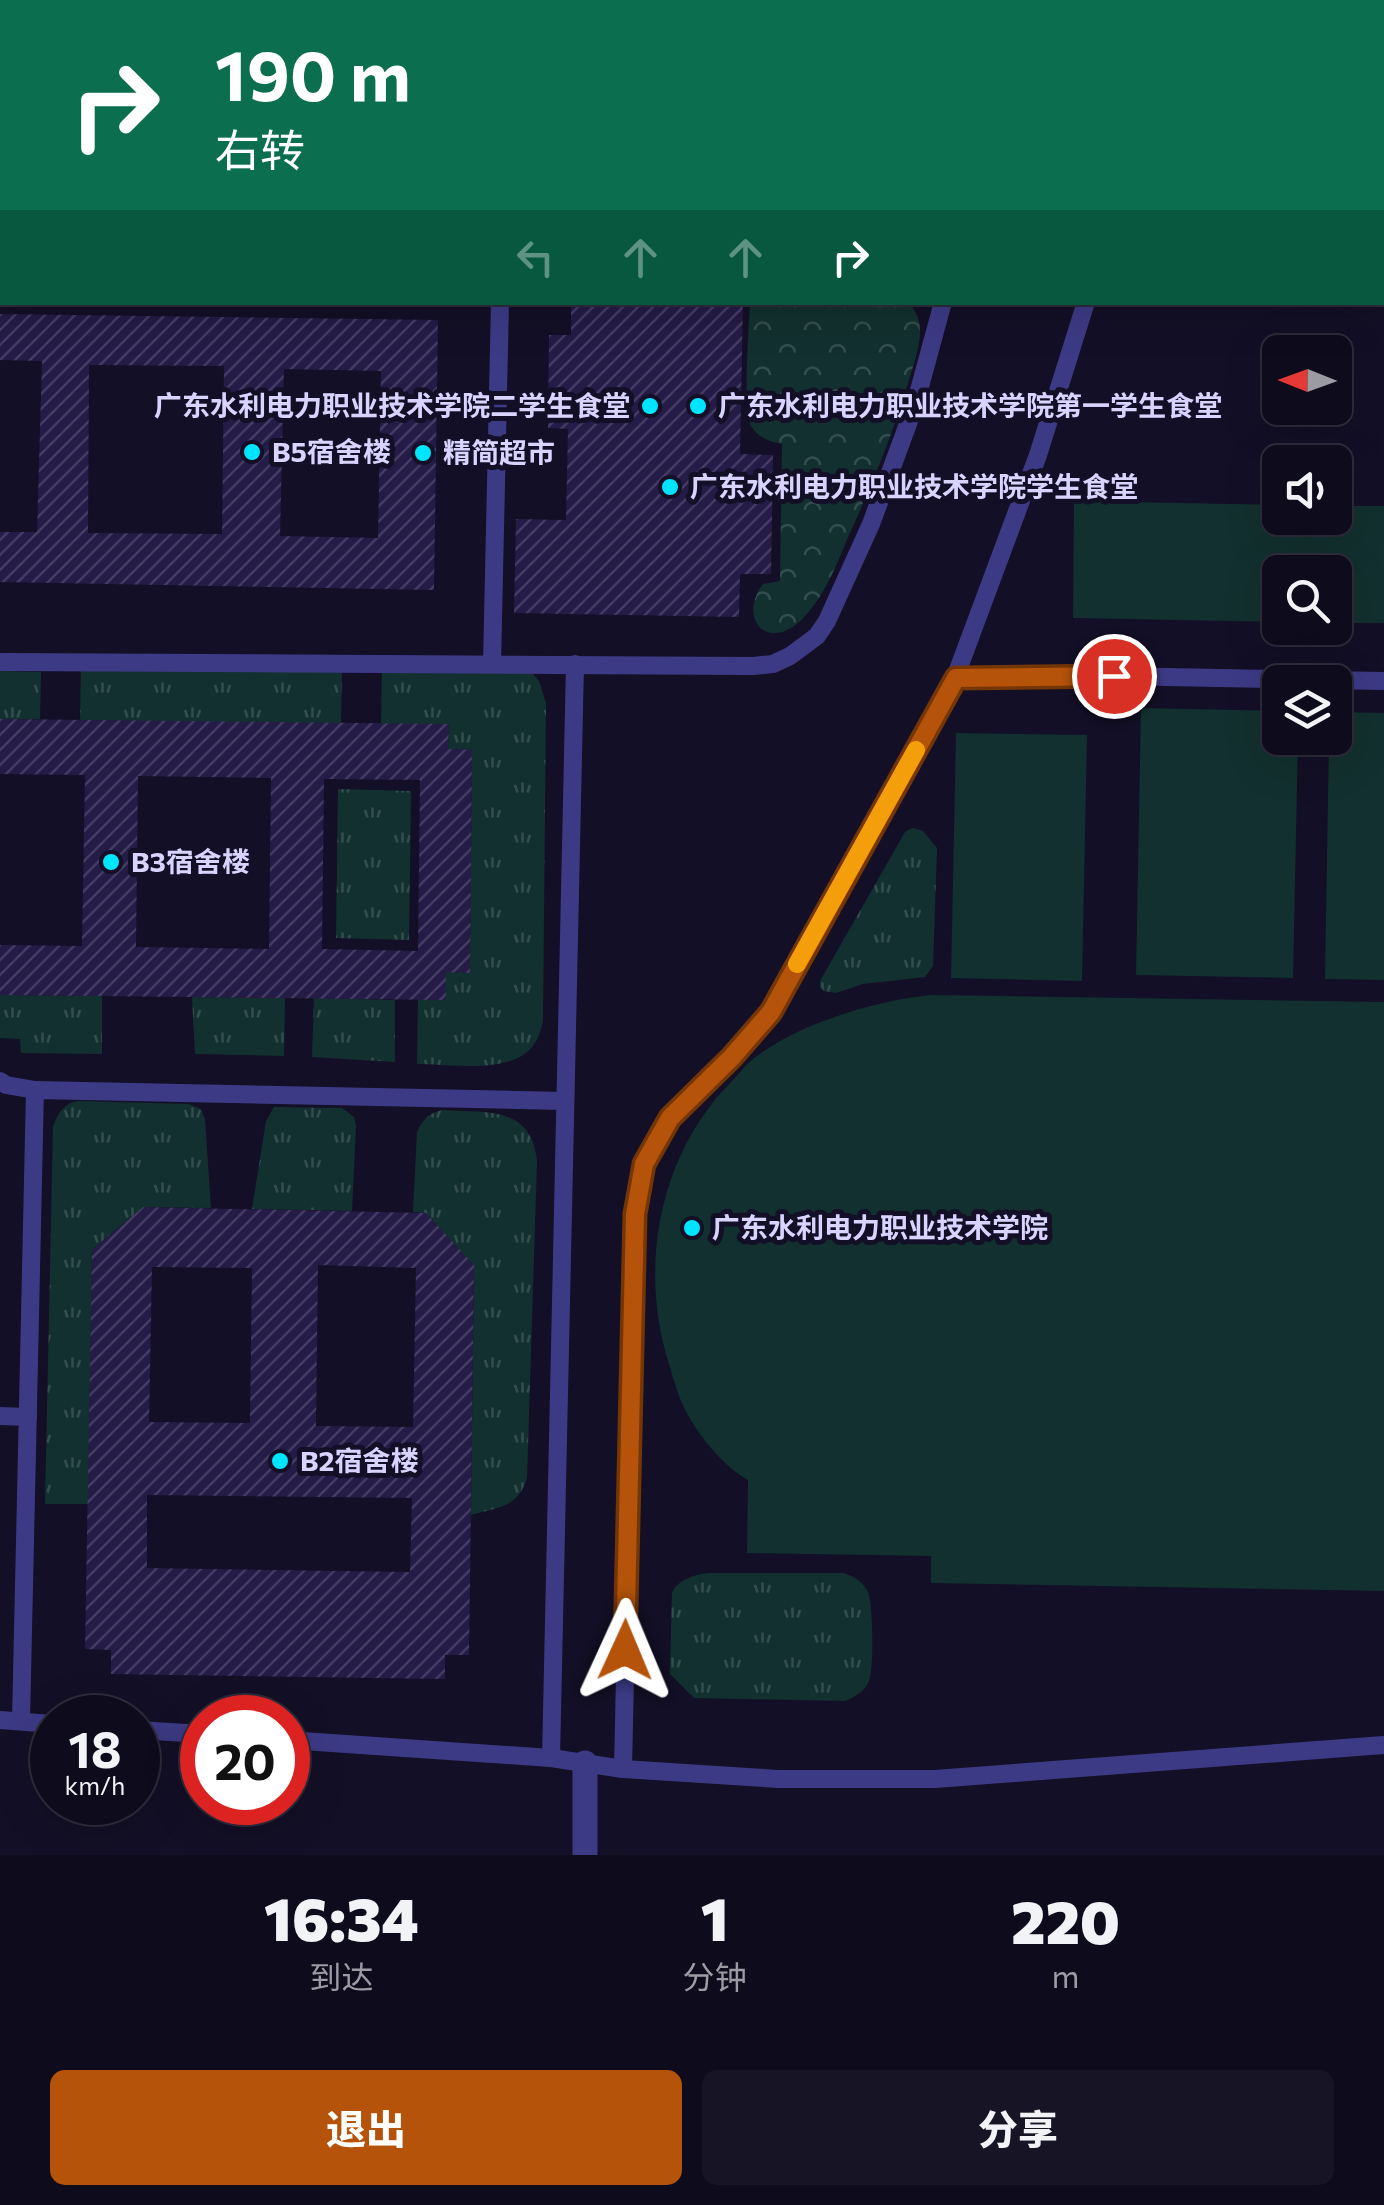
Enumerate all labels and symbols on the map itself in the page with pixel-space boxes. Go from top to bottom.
north arrow [1262,335,1352,425]
place label: 广东水利电力职业技术学院二学生食堂 [154,388,630,422]
place label: 广东水利电力职业技术学院第一学生食堂 [718,388,1222,422]
marker: 广东水利电力职业技术学院二学生食堂 [639,395,661,417]
marker: 广东水利电力职业技术学院第一学生食堂 [687,395,709,417]
place label: B5宿舍楼 [272,434,391,468]
place label: 精简超市 [443,435,555,469]
marker: B5宿舍楼 [241,441,263,463]
marker: 精简超市 [412,442,434,464]
place label: 广东水利电力职业技术学院学生食堂 [690,469,1138,503]
marker: 广东水利电力职业技术学院学生食堂 [659,476,681,498]
pin [1072,634,1157,719]
place label: B3宿舍楼 [131,844,250,878]
marker: B3宿舍楼 [100,851,122,873]
place label: 广东水利电力职业技术学院 [712,1210,1048,1244]
marker: 广东水利电力职业技术学院 [681,1217,703,1239]
place label: B2宿舍楼 [300,1443,418,1477]
marker: B2宿舍楼 [269,1450,291,1472]
position arrow [573,1598,677,1702]
speed limit sign: 20 [180,1695,310,1825]

